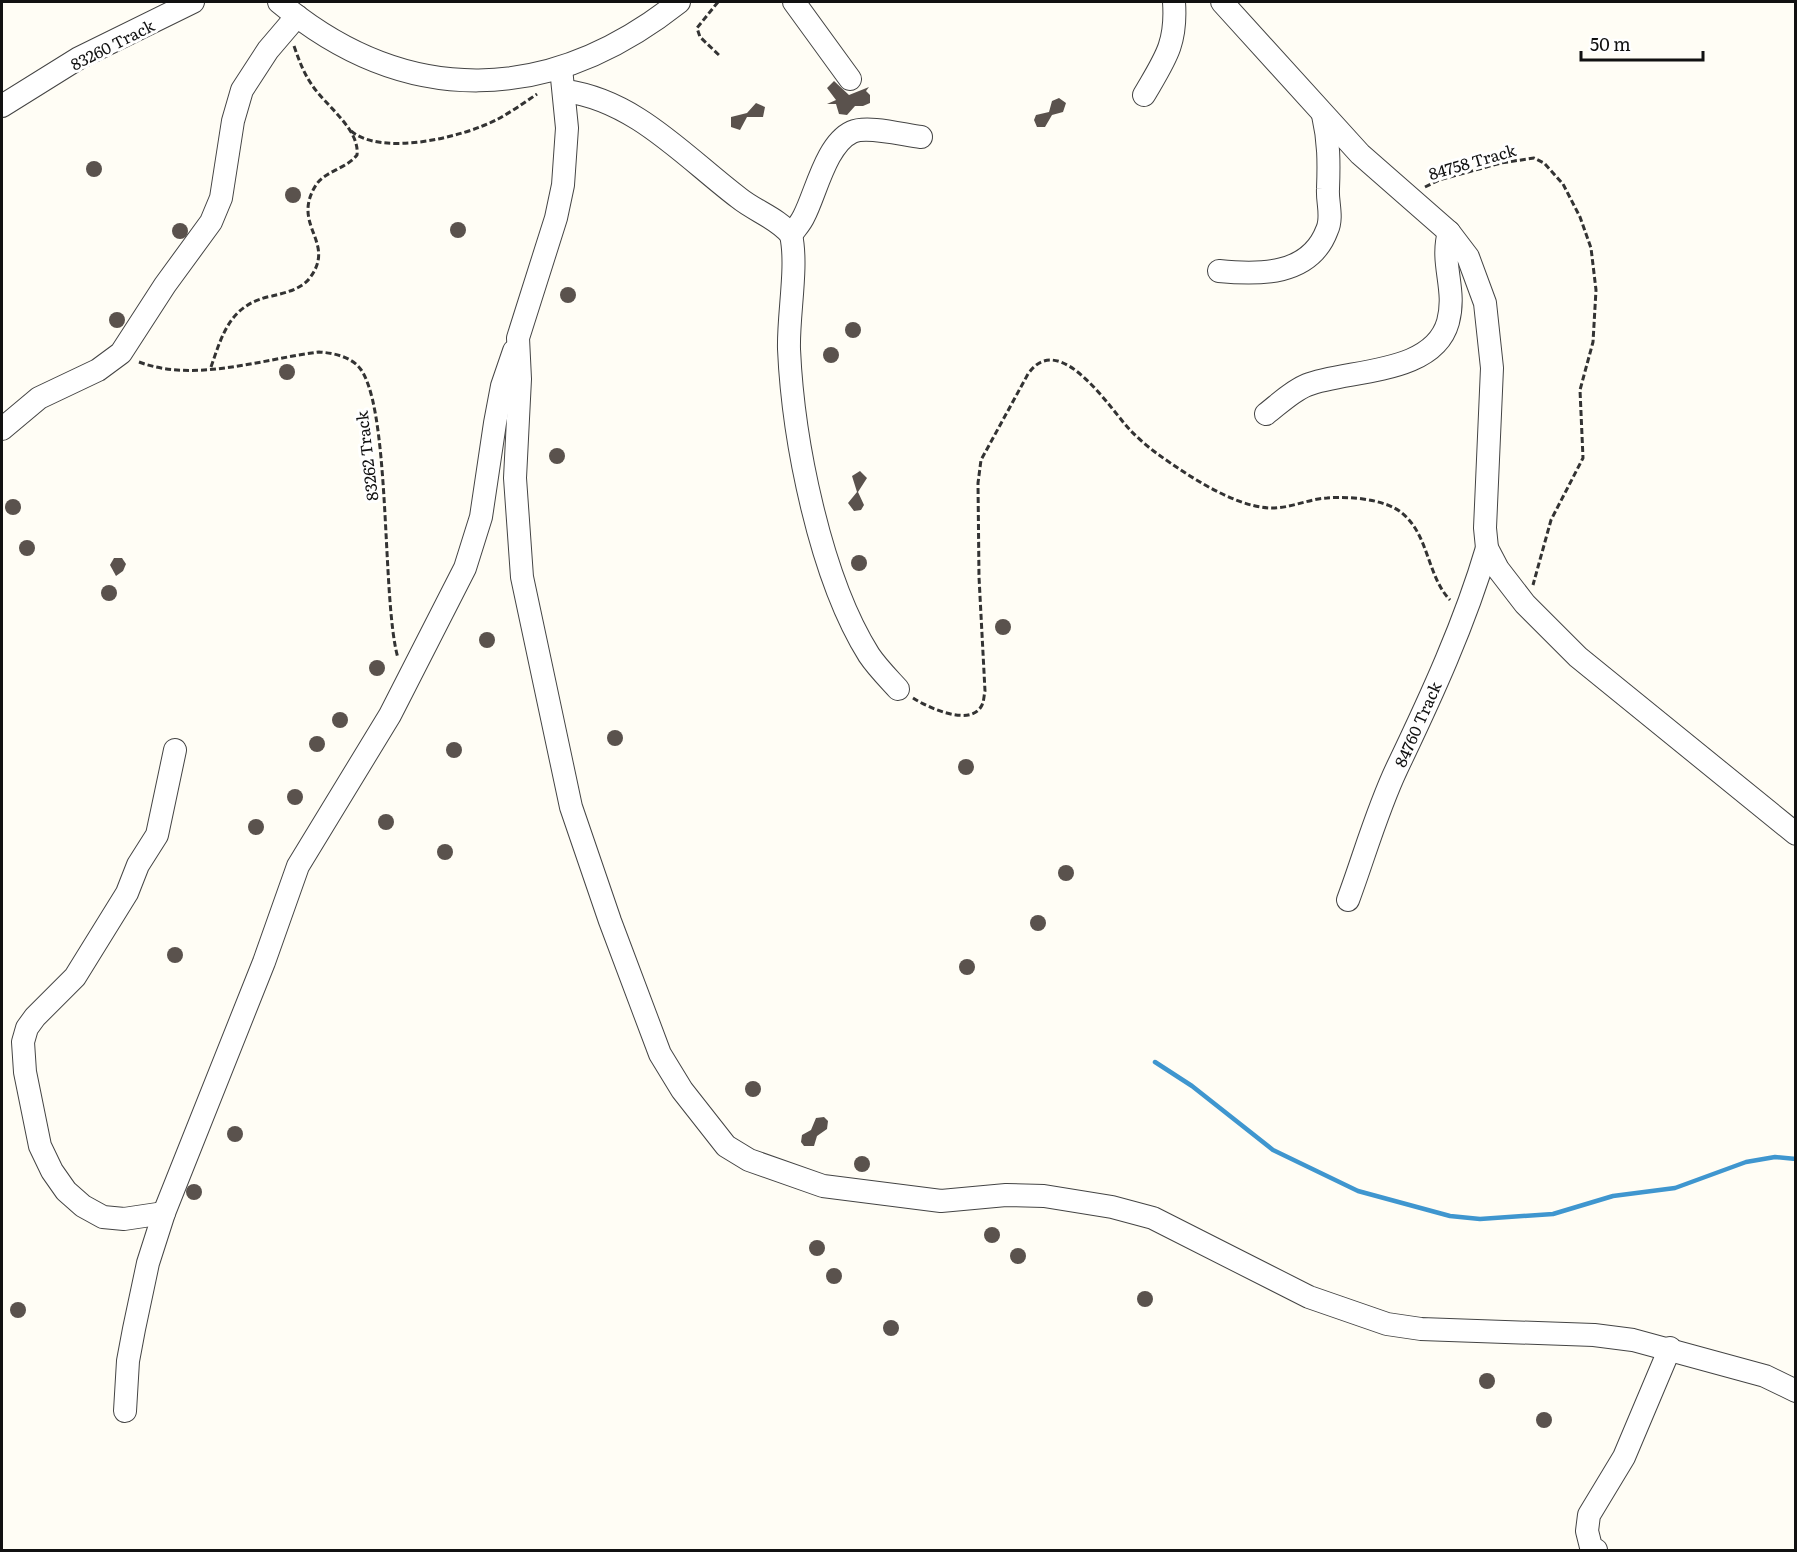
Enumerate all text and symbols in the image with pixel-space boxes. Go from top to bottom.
street label: 83260 Track [66,12,158,75]
scale bar [1581,24,1702,62]
text: 50 m [1590,30,1631,57]
street label: 84758 Track [1425,137,1519,185]
street label: 83262 Track [349,410,383,502]
street label: 84760 Track [1387,677,1447,771]

